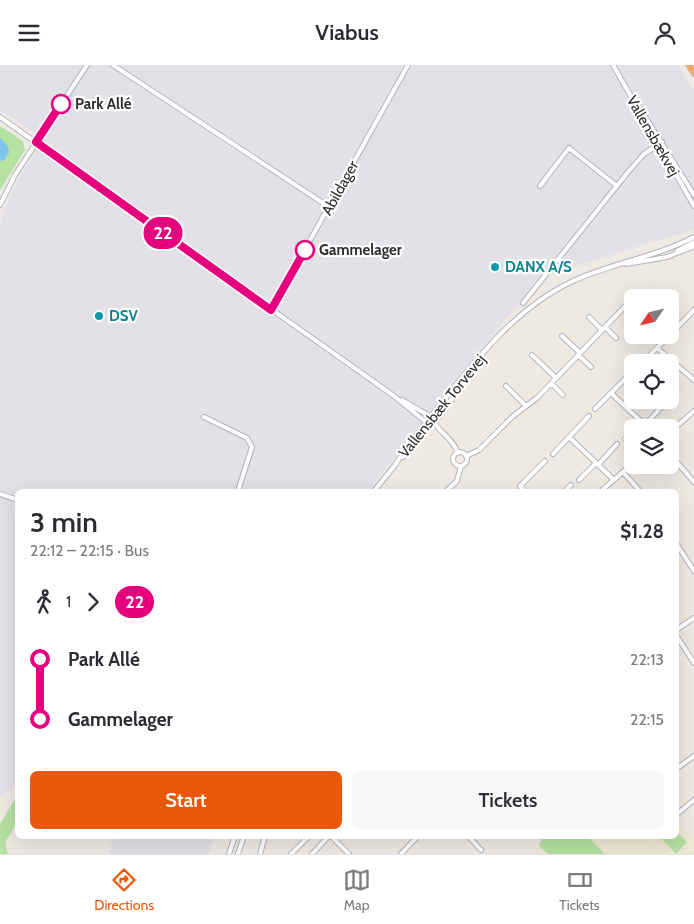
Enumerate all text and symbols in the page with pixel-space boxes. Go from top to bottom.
icon: menu [15,19,43,47]
text: Viabus [315,19,379,46]
icon: person [651,19,679,47]
street label: Vallensbækvej [623,93,683,179]
marker: Park Allé [51,94,71,114]
place label: Park Allé [75,95,132,113]
street label: Abildager [318,157,362,218]
line badge: 22 [140,217,186,249]
text: 22 [153,222,173,244]
marker: Gammelager [295,240,315,260]
place label: Gammelager [319,241,402,259]
place label: DANX A/S [505,258,572,276]
marker: DANX A/S [489,261,501,273]
north arrow [624,289,679,344]
map controls [624,289,679,474]
place label: DSV [109,307,138,325]
marker: DSV [93,310,105,322]
street label: Vallensbæk Torvevej [395,351,489,461]
button: locate [624,354,679,409]
button: layers [624,419,679,474]
text: 3 min [30,505,98,539]
text: $1.28 [620,520,664,543]
text: 22:12 – 22:15 · Bus [30,541,149,560]
icon: walk [30,588,58,616]
icon: forward [79,588,107,616]
text: 22 [125,591,144,613]
text: 1 [66,592,71,611]
text: Park Allé [68,648,140,671]
text: 22:13 [630,650,664,669]
text: Gammelager [68,708,173,731]
text: 22:15 [630,710,664,729]
button: Start [30,771,342,829]
button: Tickets [352,771,664,829]
tab: Directions [94,866,154,914]
tab: Map [343,866,371,914]
tab: Tickets [559,866,600,914]

